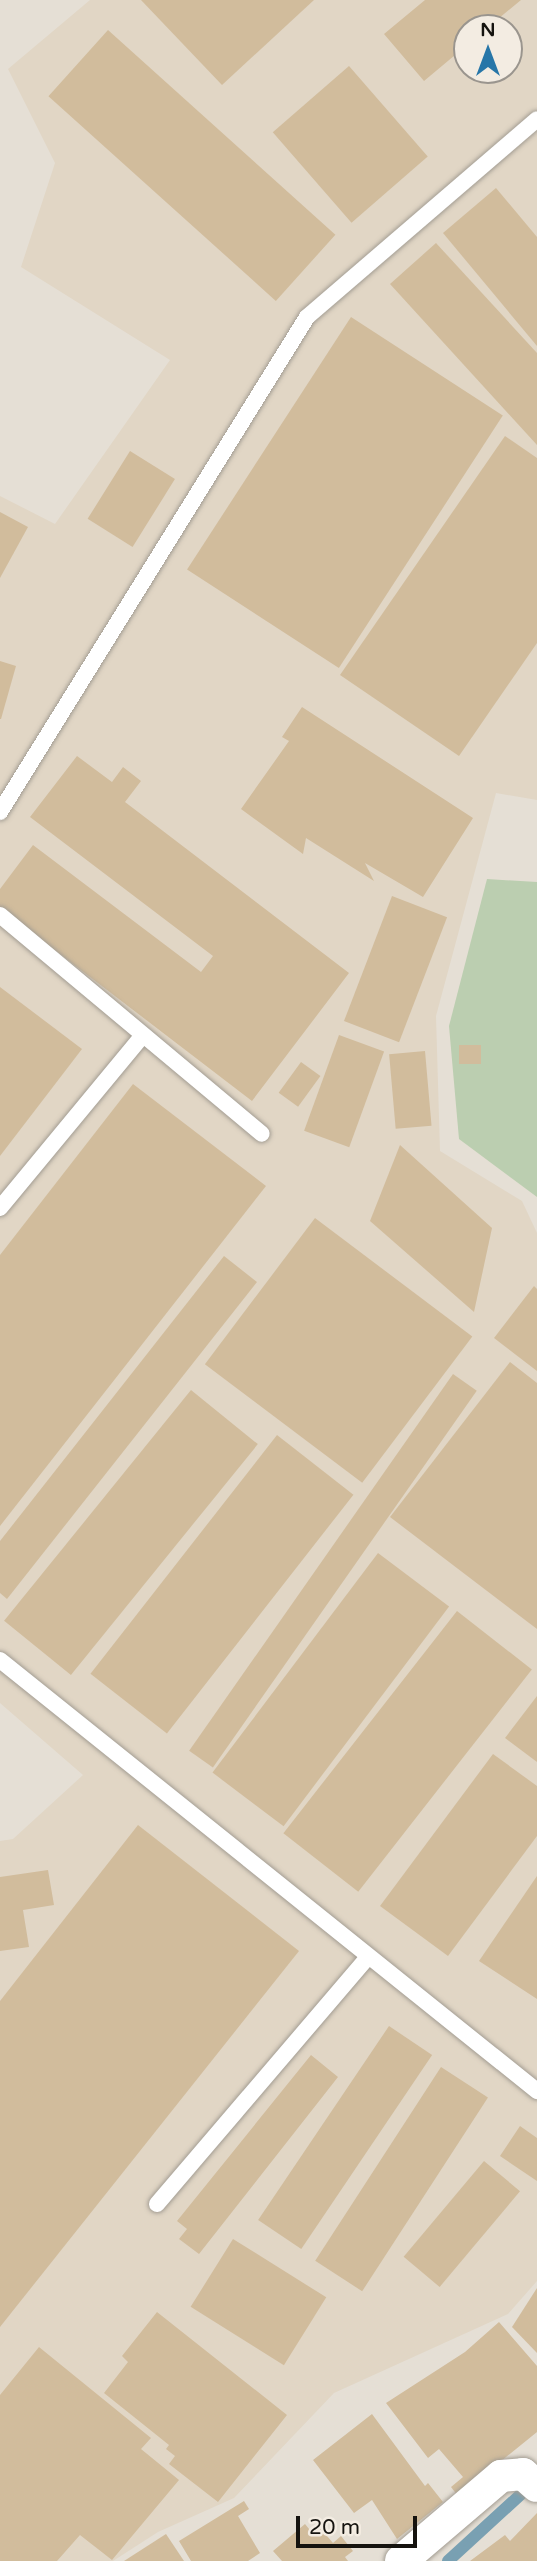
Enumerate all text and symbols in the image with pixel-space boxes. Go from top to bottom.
north arrow [453,14,523,84]
text: N [480,19,496,41]
scale bar [299,2502,420,2546]
text: 20 m [309,2515,360,2540]

